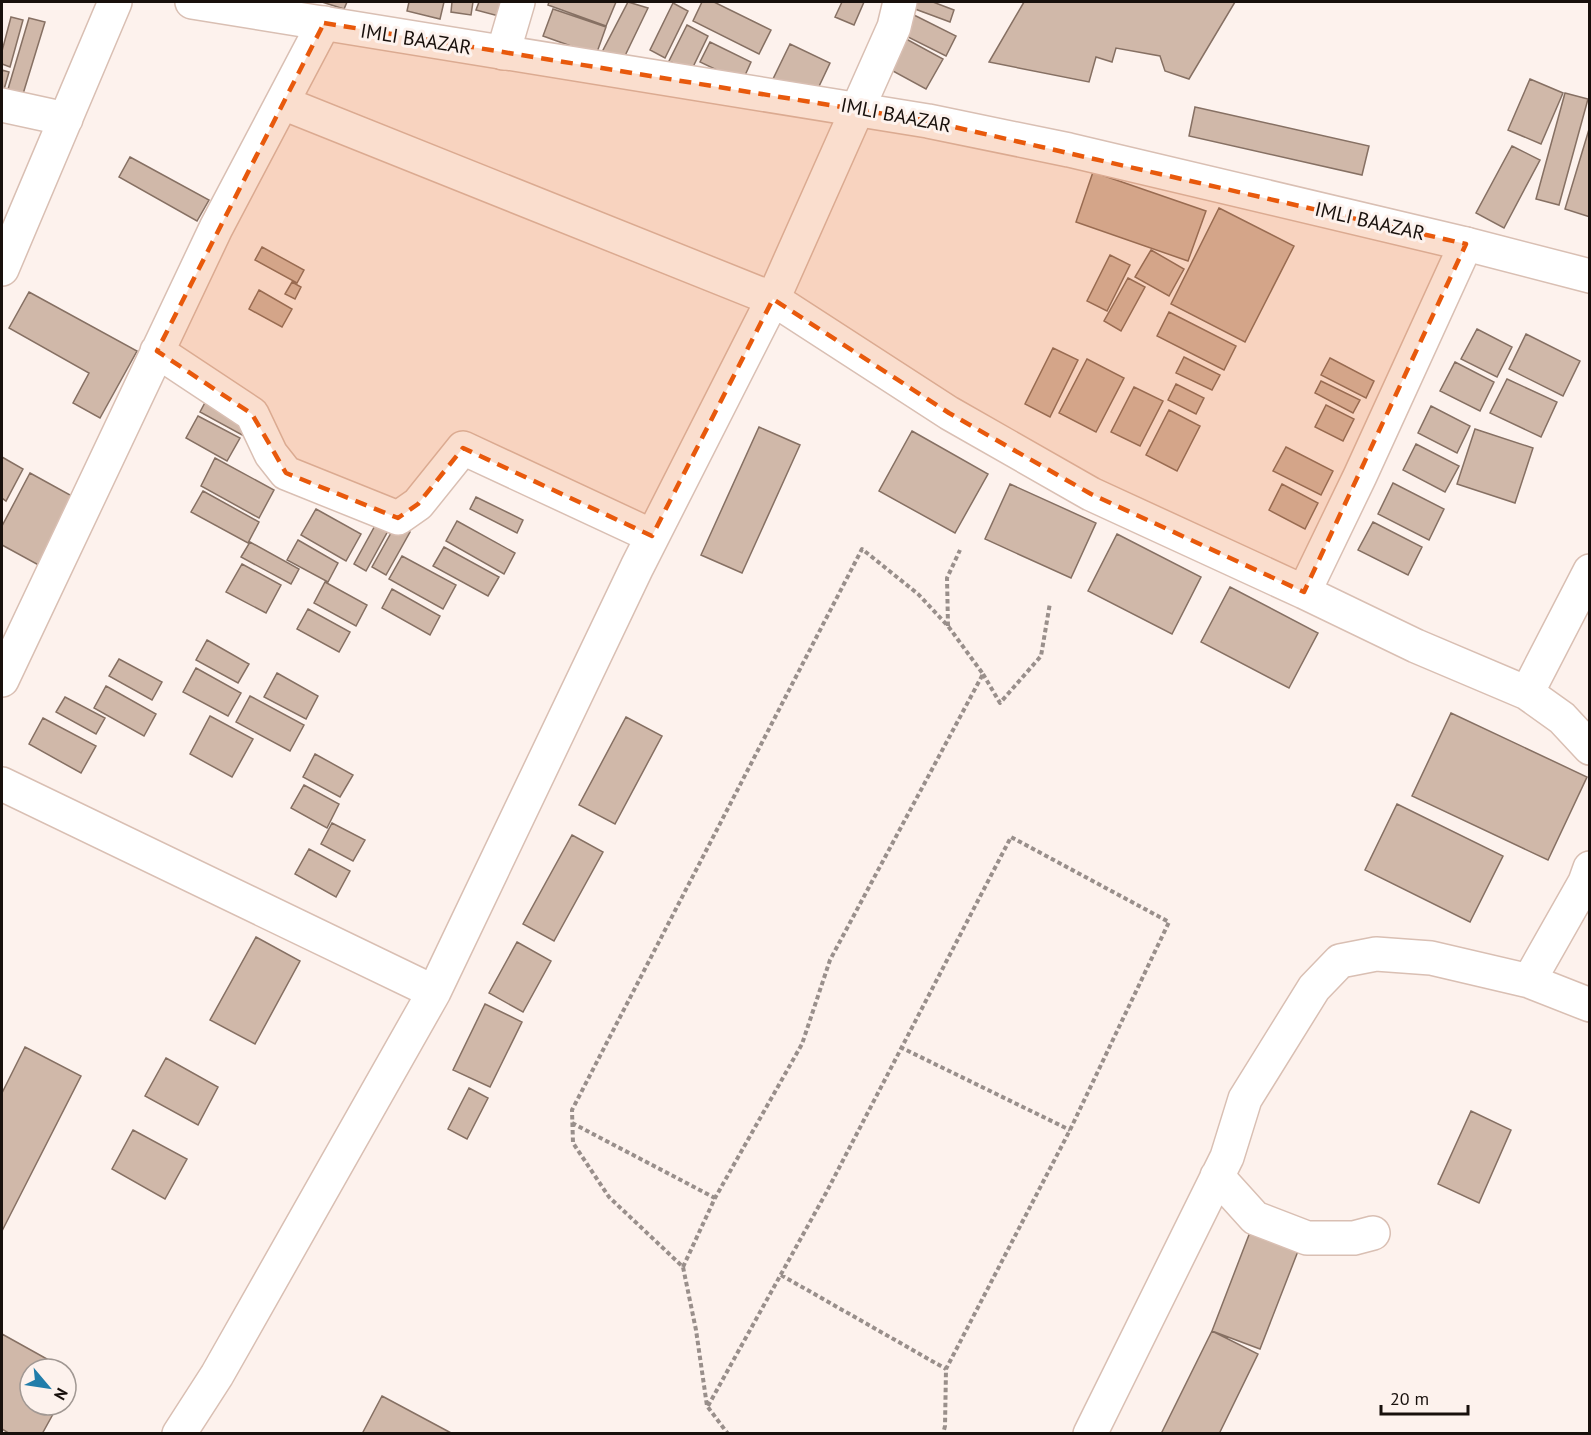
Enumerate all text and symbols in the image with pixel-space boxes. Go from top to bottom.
street label: IMLI BAAZAR [359,17,473,61]
street label: IMLI BAAZAR [839,92,954,138]
street label: IMLI BAAZAR [1312,196,1428,246]
north arrow [18,1357,78,1417]
scale bar [1381,1378,1468,1416]
text: N [50,1385,72,1404]
text: 20 m [1390,1387,1429,1410]

